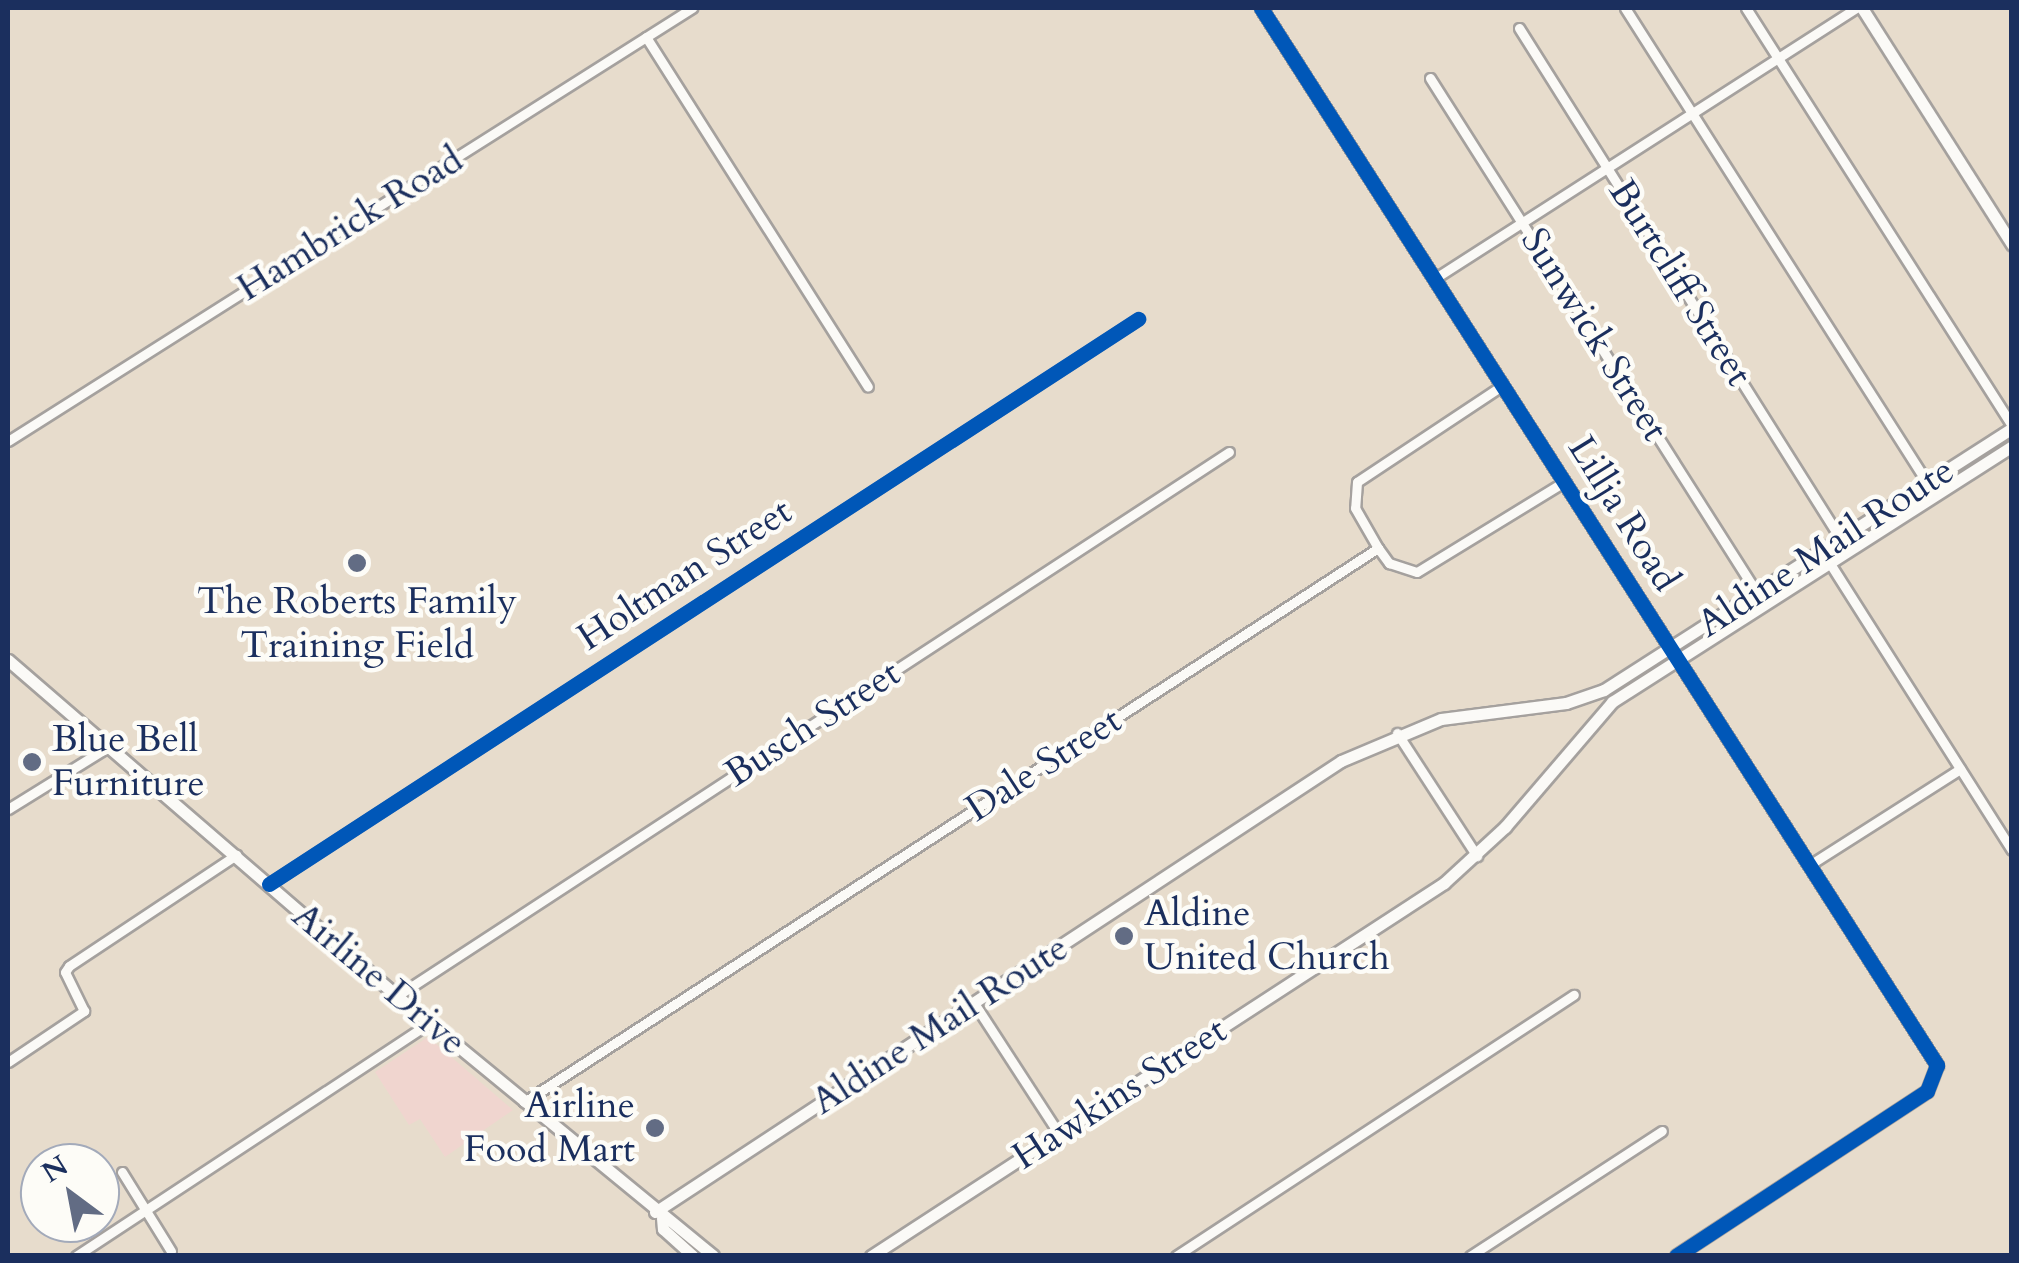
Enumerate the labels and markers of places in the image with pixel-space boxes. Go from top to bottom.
marker: The Roberts Family Training Field [346,552,368,574]
place label: The Roberts Family Training Field [197,579,517,668]
place label: Blue Bell Furniture [52,717,205,806]
marker: Blue Bell Furniture [21,751,43,773]
place label: Aldine United Church [1144,891,1390,981]
marker: Aldine United Church [1113,925,1135,947]
place label: Airline Food Mart [464,1083,635,1172]
marker: Airline Food Mart [644,1117,666,1139]

